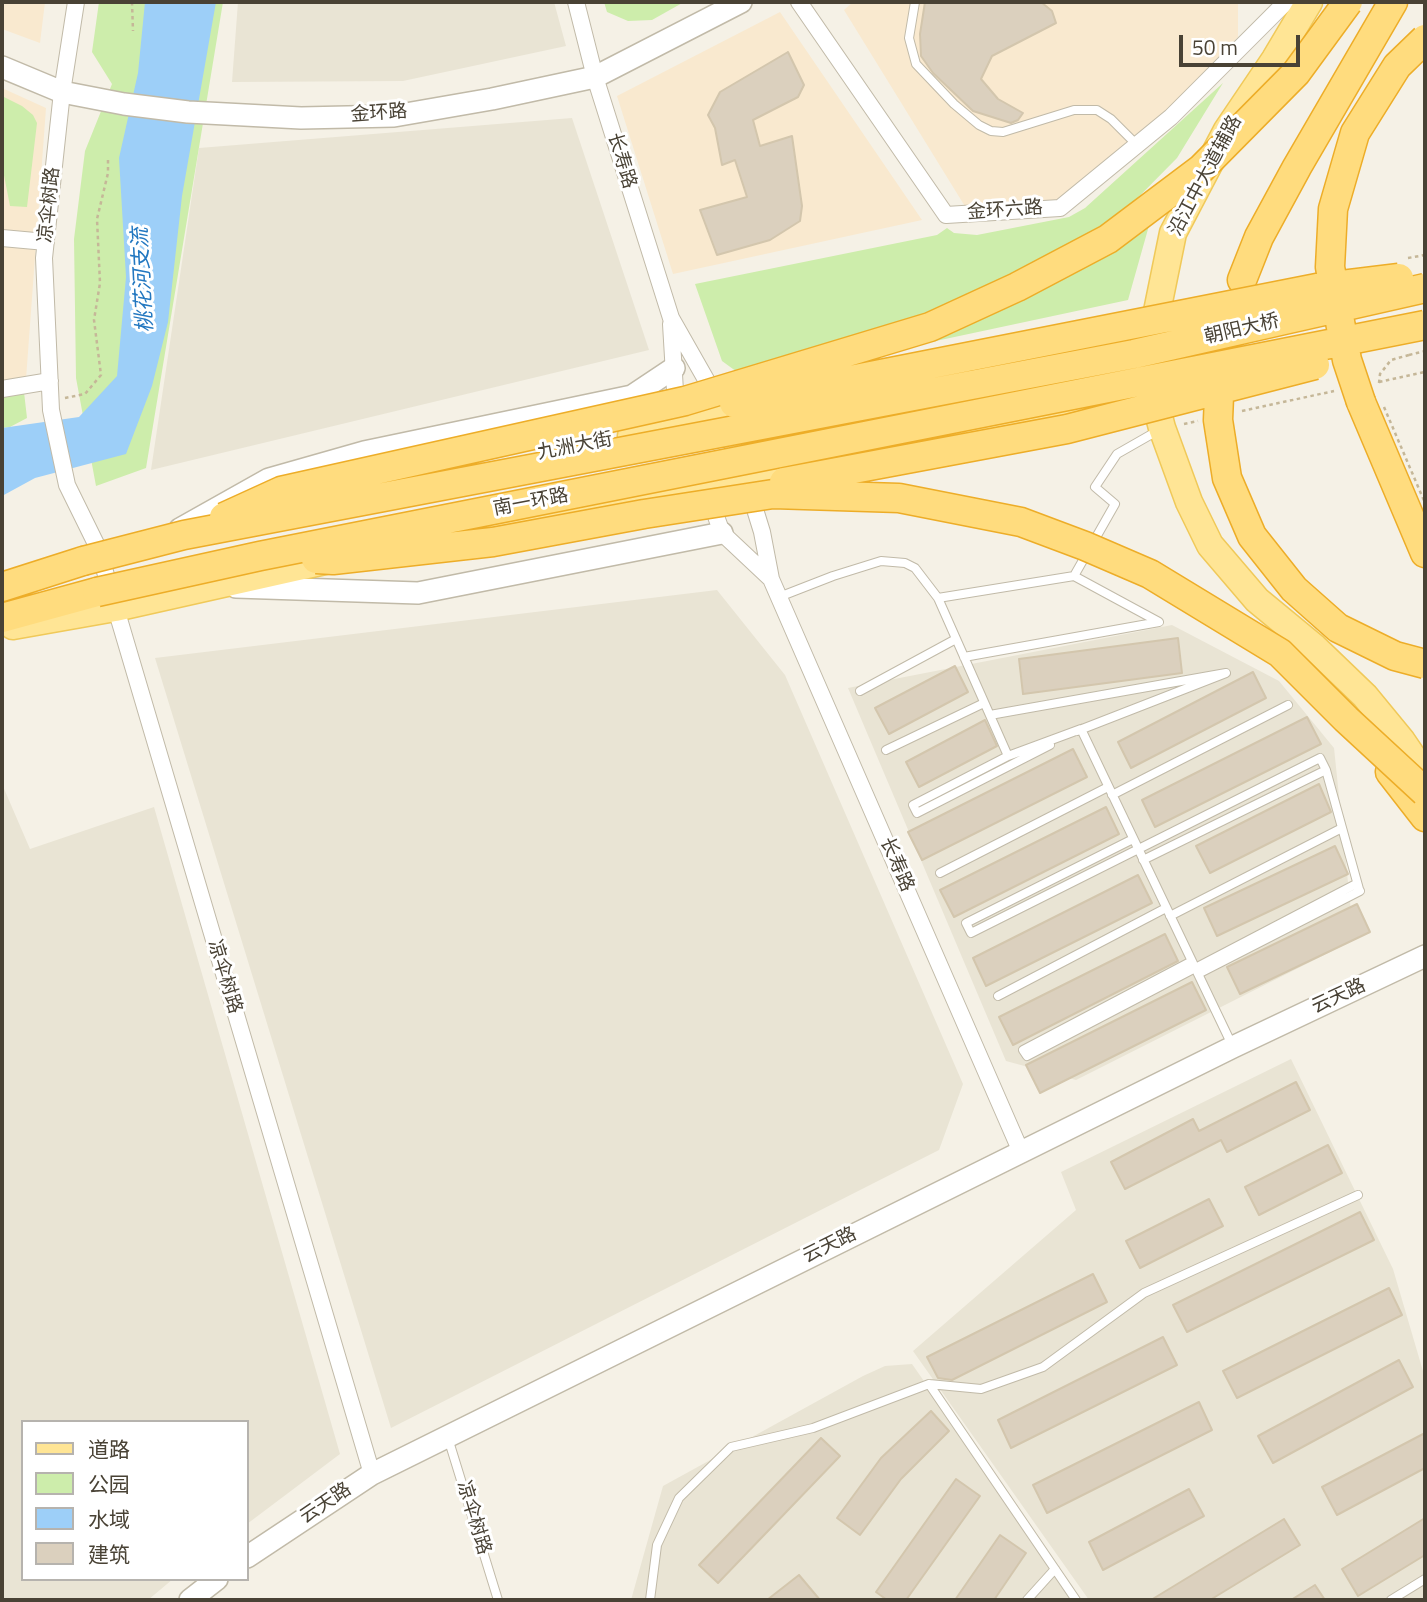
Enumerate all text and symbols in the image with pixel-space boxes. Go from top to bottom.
scale bar [1182,21,1303,65]
text: 50 m [1192,31,1238,63]
street label: 金环路 [350,101,408,127]
street label: 沿江中大道辅路 [1165,112,1247,240]
street label: 长寿路 [602,130,640,192]
street label: 凉伞树路 [35,166,65,244]
street label: 金环六路 [966,197,1044,225]
water label: 桃花河支流 [129,227,159,333]
street label: 朝阳大桥 [1202,310,1282,350]
street label: 九洲大街 [536,429,614,465]
street label: 南一环路 [492,485,570,521]
street label: 长寿路 [874,834,918,896]
street label: 凉伞树路 [202,937,246,1017]
street label: 云天路 [1308,975,1370,1019]
street label: 云天路 [799,1223,861,1269]
legend [21,1420,248,1581]
text: 道路 [88,1433,130,1465]
text: 公园 [88,1468,130,1500]
street label: 凉伞树路 [451,1478,495,1558]
street label: 云天路 [296,1479,356,1529]
text: 水域 [88,1503,130,1535]
text: 建筑 [88,1538,130,1570]

